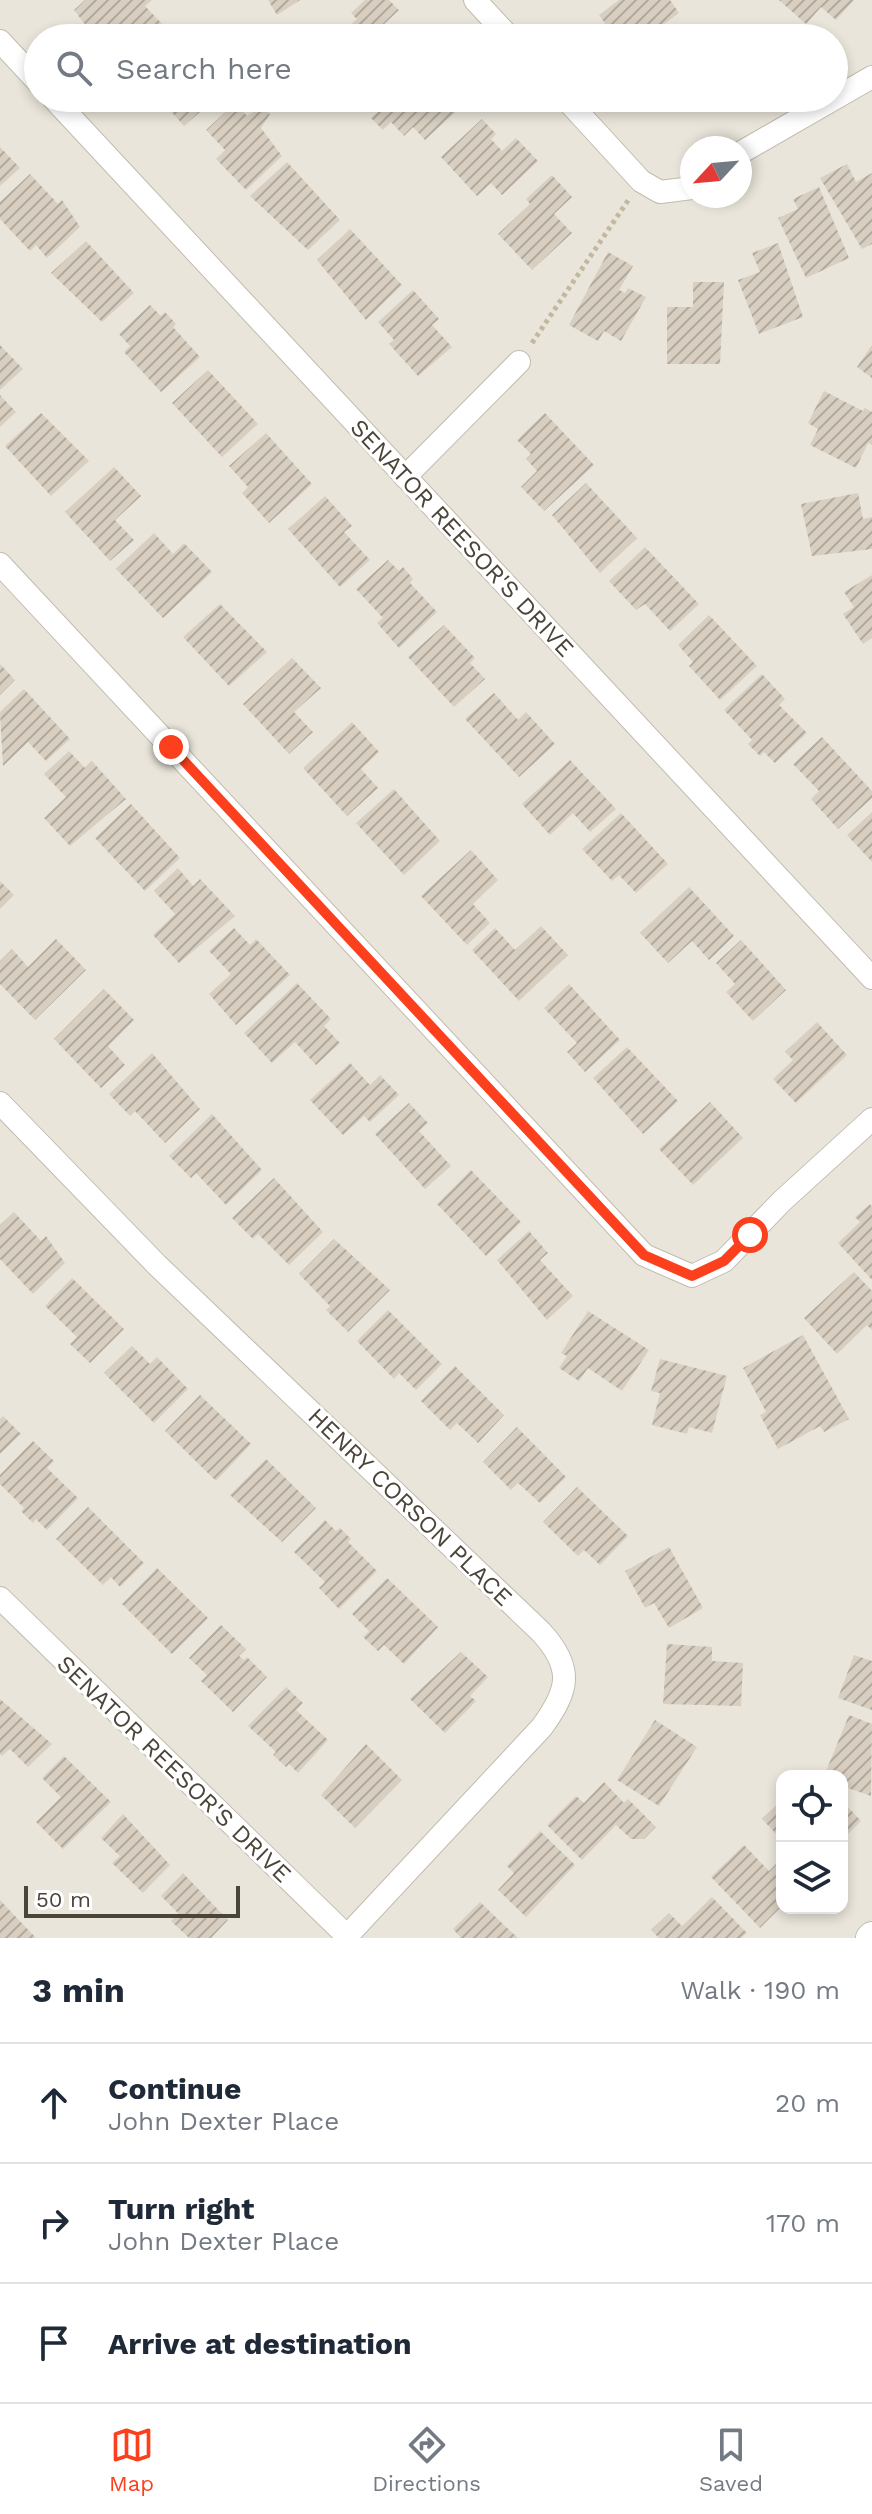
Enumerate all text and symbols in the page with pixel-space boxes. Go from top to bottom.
search box [24,24,848,112]
icon: search [52,46,96,90]
text: Search here [116,51,292,86]
north arrow [680,136,752,208]
street label: SENATOR REESOR'S DRIVE [345,413,579,663]
route end [153,729,189,765]
route start [732,1217,768,1253]
street label: HENRY CORSON PLACE [302,1402,518,1612]
street label: SENATOR REESOR'S DRIVE [51,1650,297,1888]
map controls [776,1770,848,1914]
button: locate [776,1770,848,1842]
button: layers [776,1842,848,1914]
scale bar [24,1882,240,1918]
text: 50 m [36,1887,91,1912]
text: 3 min [32,1970,125,2010]
text: Walk · 190 m [680,1975,840,2005]
text: Continue [108,2071,241,2106]
icon: ahead [32,2081,76,2125]
text: 20 m [775,2088,840,2118]
text: John Dexter Place [108,2106,339,2136]
text: Turn right [108,2191,254,2226]
icon: right [32,2201,76,2245]
text: 170 m [766,2208,840,2238]
text: John Dexter Place [108,2226,339,2256]
icon: arrive [32,2321,76,2365]
text: Arrive at destination [108,2326,412,2361]
tab: Map [109,2423,154,2496]
tab: Directions [372,2423,481,2496]
tab: Saved [699,2423,763,2496]

